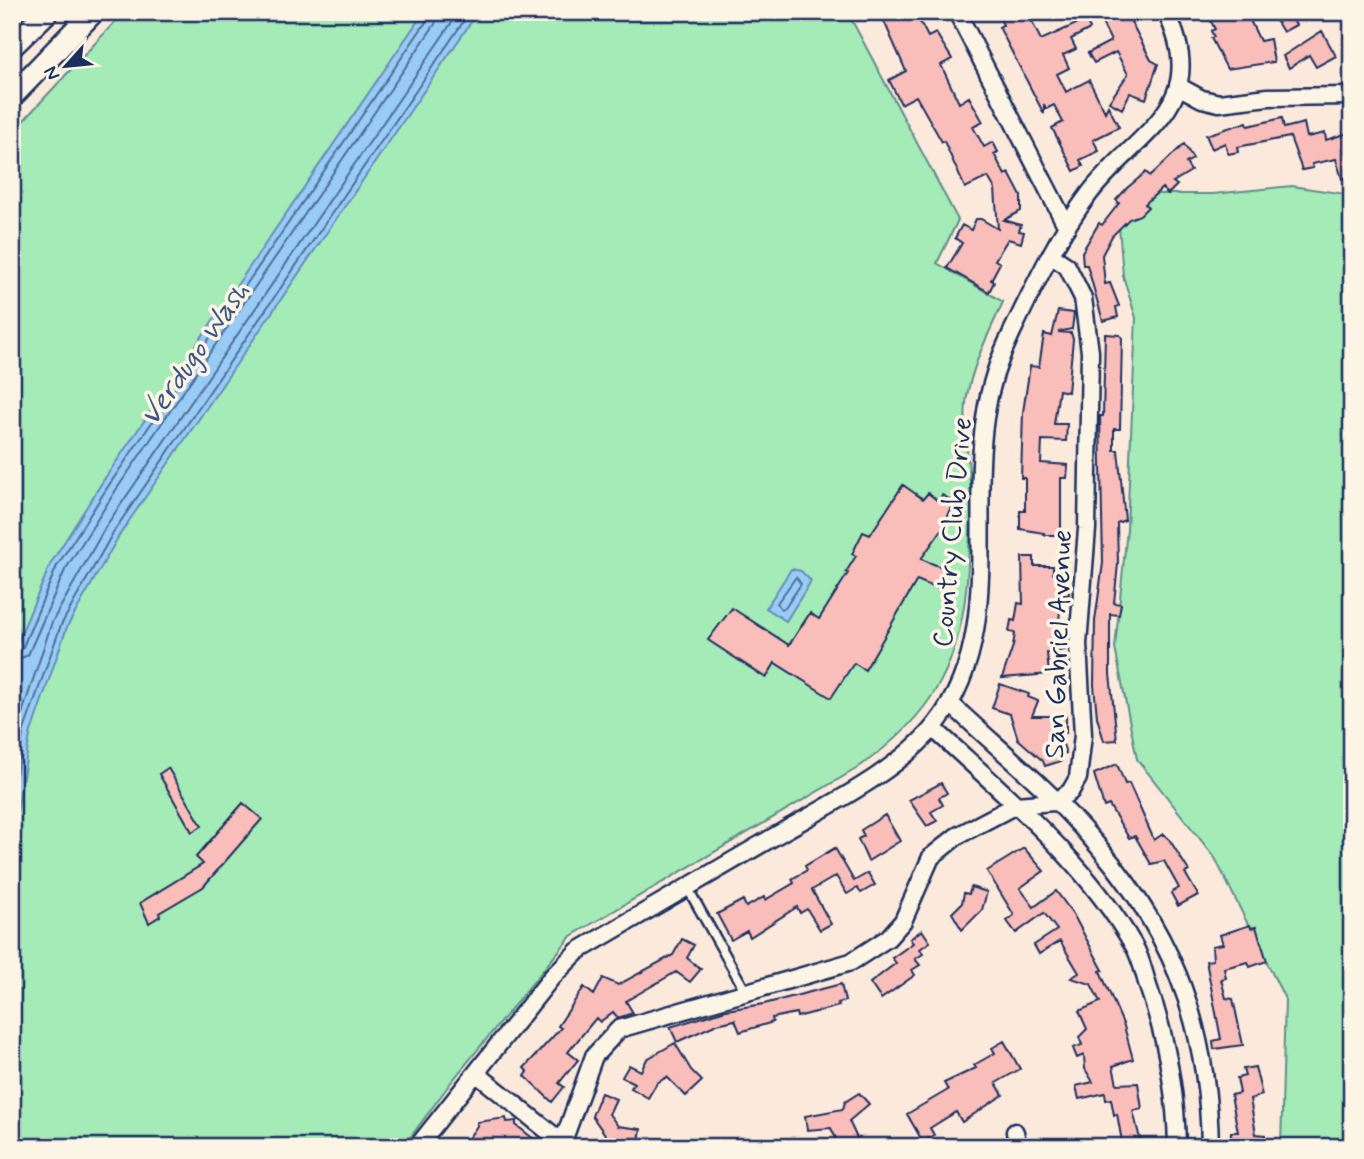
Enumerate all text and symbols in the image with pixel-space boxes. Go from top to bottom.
north arrow [32,32,102,102]
text: N [38,62,66,84]
water label: Verdugo Wash [131,274,260,435]
street label: Country Club Drive [925,416,982,649]
street label: San Gabriel Avenue [1037,529,1082,759]

